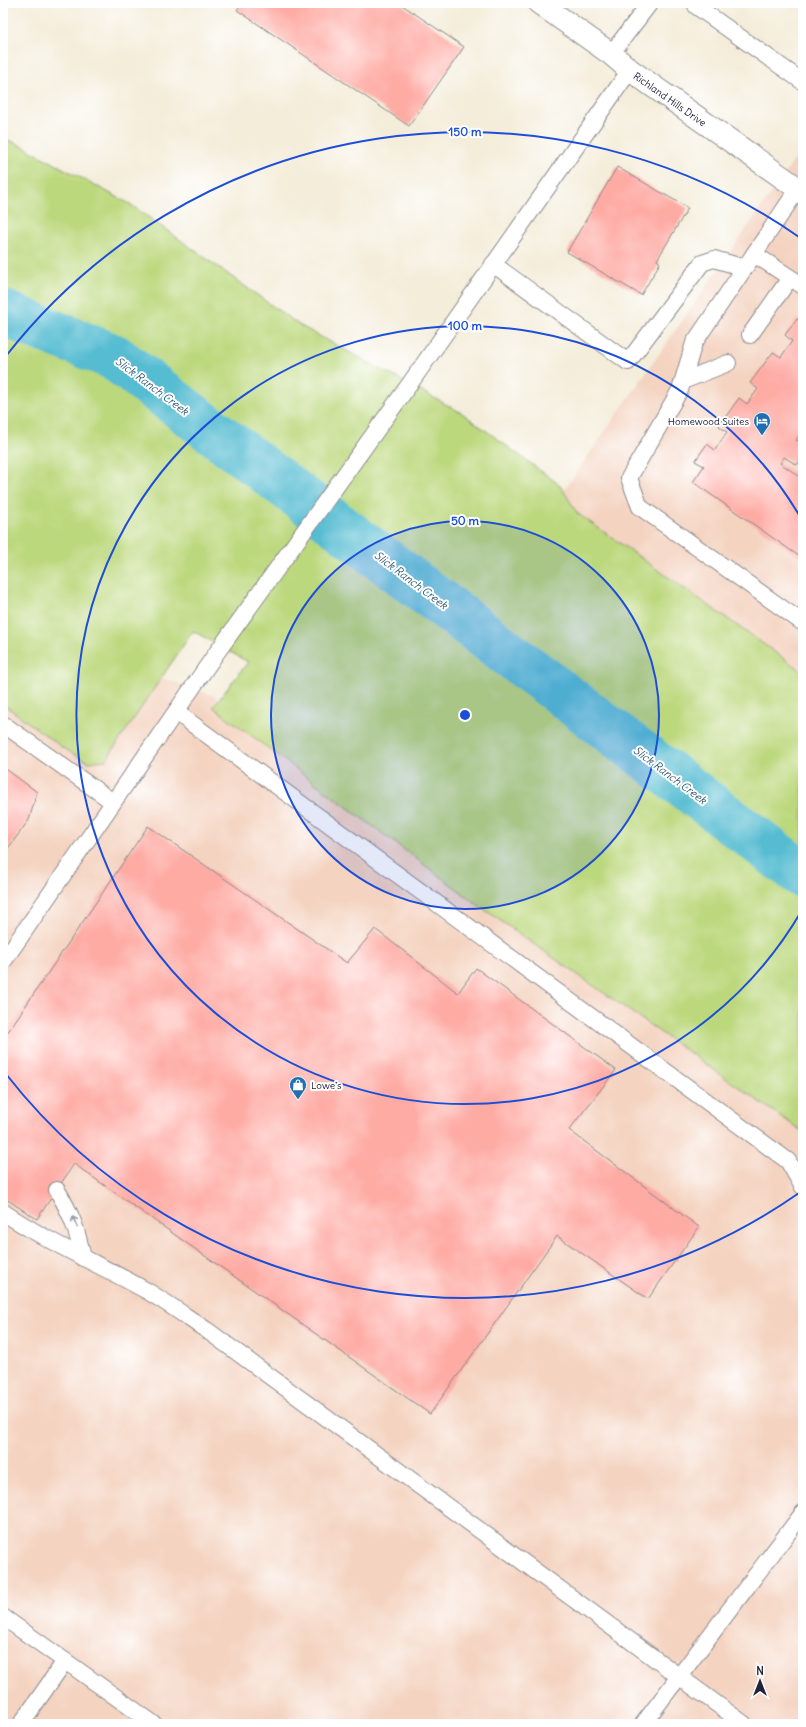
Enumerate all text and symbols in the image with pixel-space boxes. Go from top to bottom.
street label: Richland Hills Drive [631,69,709,129]
text: 150 m [449,124,482,139]
text: 100 m [448,318,482,333]
water label: Slick Ranch Creek [113,354,192,419]
hotel icon: Homewood Suites [752,411,772,436]
place label: Homewood Suites [668,415,749,428]
text: 50 m [451,513,480,528]
water label: Slick Ranch Creek [372,548,451,613]
centre of rings [458,708,472,722]
water label: Slick Ranch Creek [631,743,710,808]
shop icon: Lowe's [288,1075,308,1100]
place label: Lowe's [311,1079,342,1092]
one-way arrow [70,1217,78,1229]
north arrow [740,1661,780,1701]
text: N [756,1664,764,1678]

